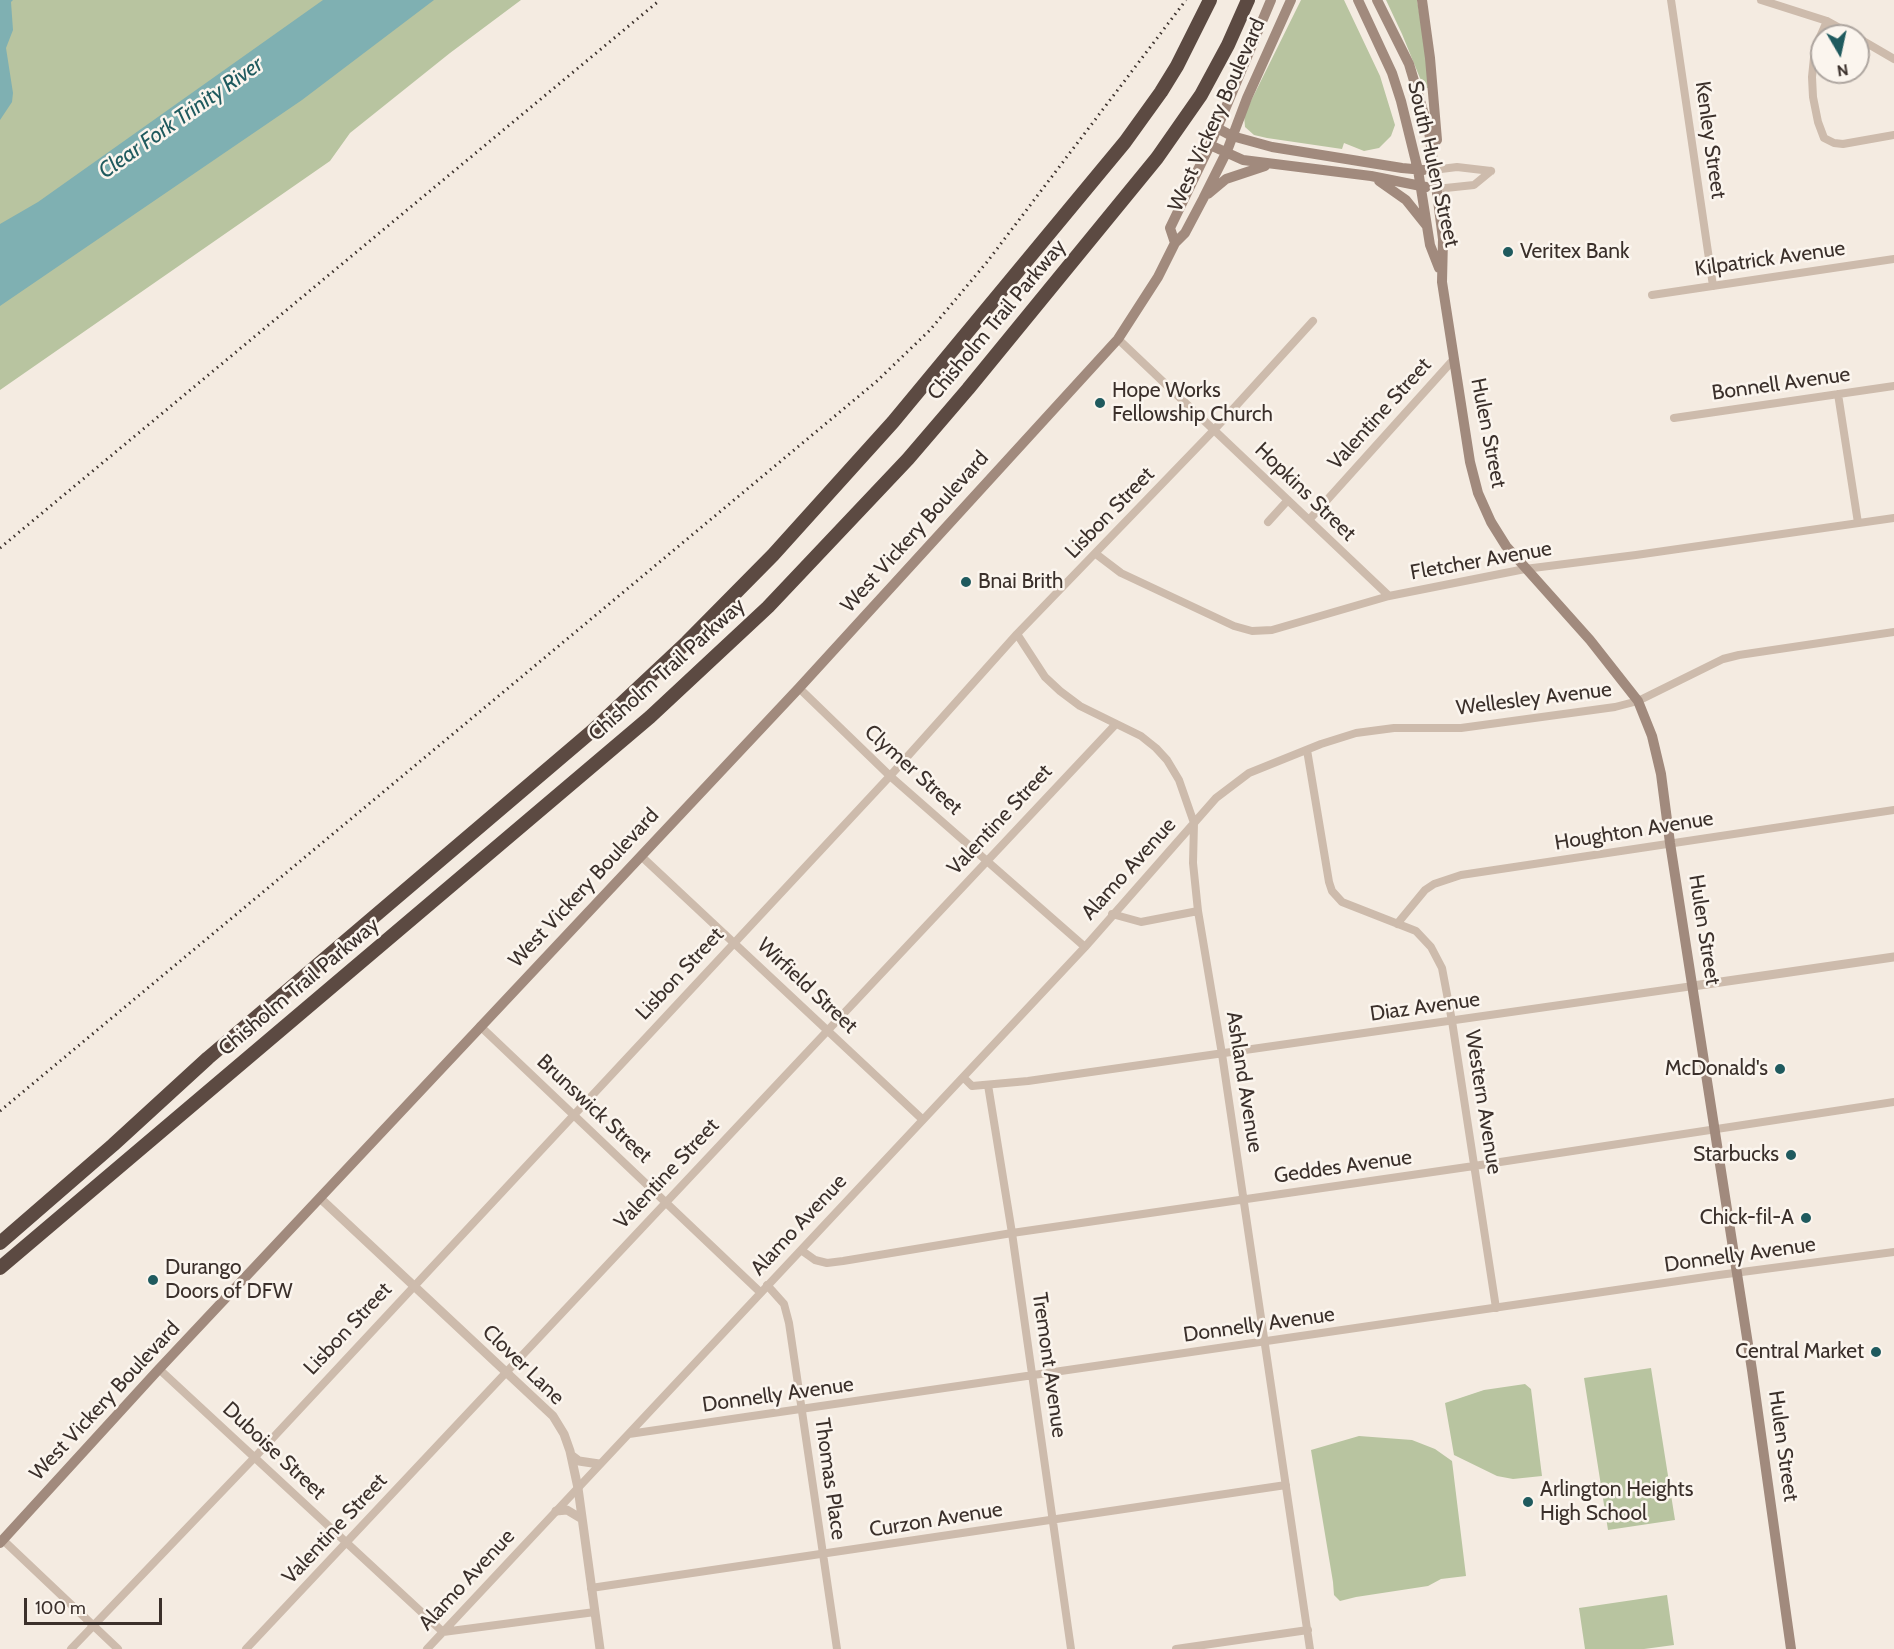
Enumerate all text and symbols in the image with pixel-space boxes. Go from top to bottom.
street label: West Vickery Boulevard [1163,15,1271,215]
north arrow [1810,24,1870,84]
water label: Clear Fork Trinity River [94,51,268,185]
text: N [1836,60,1850,81]
street label: South Hulen Street [1402,79,1464,249]
street label: Kenley Street [1689,80,1731,200]
street label: Chisholm Trail Parkway [922,235,1072,405]
street label: Kilpatrick Avenue [1693,236,1847,282]
place label: Veritex Bank [1520,239,1629,265]
marker: Veritex Bank [1501,245,1515,259]
street label: Valentine Street [1323,353,1437,475]
street label: Bonnell Avenue [1710,362,1852,406]
street label: Hulen Street [1465,376,1511,490]
place label: Hope Works Fellowship Church [1112,378,1273,428]
marker: Hope Works Fellowship Church [1093,396,1107,410]
street label: Hopkins Street [1249,438,1361,546]
street label: West Vickery Boulevard [836,446,994,618]
street label: Lisbon Street [1060,462,1160,564]
street label: Fletcher Avenue [1408,536,1554,586]
place label: Bnai Brith [978,569,1063,595]
marker: Bnai Brith [959,575,973,589]
street label: Chisholm Trail Parkway [584,593,750,747]
street label: Wellesley Avenue [1455,677,1613,721]
street label: Clymer Street [859,720,967,820]
street label: Valentine Street [942,760,1058,880]
street label: West Vickery Boulevard [504,803,664,973]
street label: Houghton Avenue [1553,806,1715,856]
street label: Alamo Avenue [1076,813,1182,925]
street label: Hulen Street [1683,873,1725,987]
street label: Chisholm Trail Parkway [214,912,384,1062]
street label: Lisbon Street [631,923,729,1025]
street label: Wirfield Street [752,933,862,1039]
street label: Diaz Avenue [1368,987,1482,1027]
street label: Ashland Avenue [1220,1010,1268,1154]
street label: Western Avenue [1459,1028,1507,1176]
street label: Brunswick Street [531,1049,657,1169]
place label: McDonald's [1665,1056,1768,1082]
marker: McDonald's [1773,1062,1787,1076]
street label: Valentine Street [609,1114,725,1234]
place label: Starbucks [1693,1142,1779,1168]
street label: Geddes Avenue [1273,1145,1413,1189]
marker: Starbucks [1784,1148,1798,1162]
street label: Alamo Avenue [746,1169,852,1281]
place label: Chick-fil-A [1700,1205,1794,1231]
marker: Chick-fil-A [1799,1211,1813,1225]
street label: Donnelly Avenue [1663,1232,1817,1278]
place label: Durango Doors of DFW [165,1255,293,1305]
marker: Durango Doors of DFW [146,1273,160,1287]
street label: Lisbon Street [299,1278,397,1380]
street label: Tremont Avenue [1026,1291,1072,1439]
street label: Donnelly Avenue [1182,1302,1336,1348]
street label: West Vickery Boulevard [25,1316,185,1486]
street label: Clover Lane [477,1320,569,1410]
place label: Central Market [1735,1339,1864,1365]
marker: Central Market [1869,1345,1883,1359]
street label: Donnelly Avenue [701,1372,855,1418]
street label: Hulen Street [1763,1389,1803,1503]
street label: Duboise Street [217,1397,331,1505]
street label: Thomas Place [809,1416,851,1542]
street label: Valentine Street [277,1469,393,1589]
place label: Arlington Heights High School [1540,1477,1693,1527]
marker: Arlington Heights High School [1521,1495,1535,1509]
street label: Curzon Avenue [868,1497,1004,1543]
street label: Alamo Avenue [414,1524,520,1636]
scale bar [27,1586,165,1624]
text: 100 m [35,1597,86,1619]

